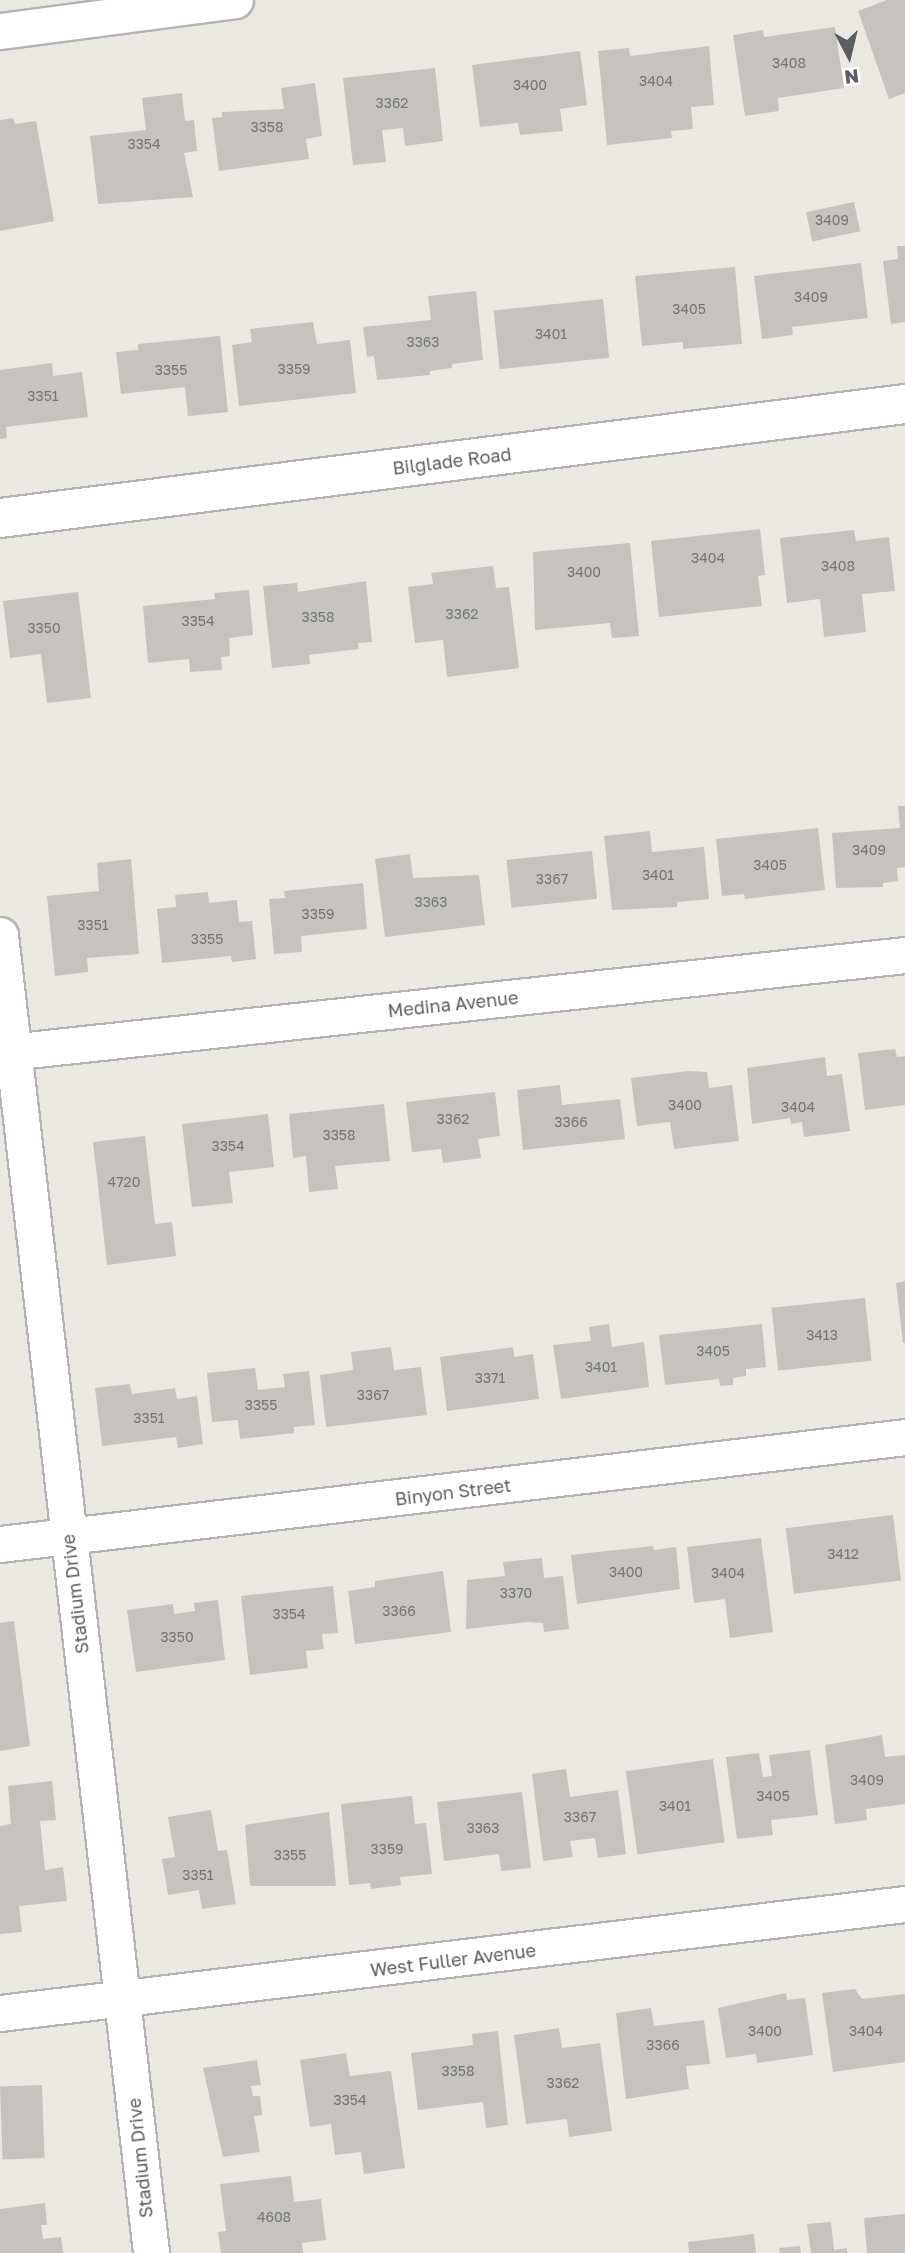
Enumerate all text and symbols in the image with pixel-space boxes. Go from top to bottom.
north arrow [814,21,884,91]
house number: 3408 [772,55,806,71]
text: N [843,65,860,90]
house number: 3404 [639,73,673,89]
house number: 3400 [513,77,547,93]
house number: 3362 [376,95,408,111]
house number: 3358 [250,119,284,135]
house number: 3354 [127,136,161,152]
house number: 3409 [815,212,849,228]
house number: 3409 [794,289,828,305]
house number: 3405 [672,301,706,317]
house number: 3401 [535,326,567,342]
house number: 3363 [406,334,440,350]
house number: 3359 [278,361,310,377]
house number: 3355 [155,362,187,378]
house number: 3351 [27,388,59,404]
street label: Bilglade Road [391,443,513,479]
house number: 3404 [691,550,725,566]
house number: 3408 [821,558,855,574]
house number: 3400 [567,564,601,580]
house number: 3362 [446,606,478,622]
house number: 3358 [301,609,335,625]
house number: 3354 [181,613,215,629]
house number: 3350 [27,620,61,636]
house number: 3409 [852,842,886,858]
house number: 3405 [753,857,787,873]
house number: 3401 [642,867,674,883]
house number: 3367 [536,871,568,887]
house number: 3363 [414,894,448,910]
house number: 3359 [302,906,334,922]
house number: 3351 [77,917,109,933]
house number: 3355 [191,931,223,947]
street label: Medina Avenue [387,986,519,1022]
house number: 3400 [668,1097,702,1113]
house number: 3404 [781,1099,815,1115]
house number: 3362 [437,1111,469,1127]
house number: 3366 [554,1114,588,1130]
house number: 3358 [322,1127,356,1143]
house number: 3354 [211,1138,245,1154]
house number: 4720 [108,1174,140,1190]
house number: 3413 [806,1327,838,1343]
house number: 3405 [696,1343,730,1359]
house number: 3401 [585,1359,617,1375]
house number: 3371 [475,1370,505,1386]
house number: 3367 [357,1387,389,1403]
house number: 3355 [245,1397,277,1413]
house number: 3351 [133,1410,165,1426]
street label: Binyon Street [394,1474,512,1510]
street label: Stadium Drive [57,1533,93,1655]
house number: 3412 [827,1546,859,1562]
house number: 3400 [609,1564,643,1580]
house number: 3404 [711,1565,745,1581]
house number: 3370 [500,1585,532,1601]
house number: 3366 [382,1603,416,1619]
house number: 3354 [272,1606,306,1622]
house number: 3350 [160,1629,194,1645]
house number: 3409 [850,1772,884,1788]
house number: 3405 [756,1788,790,1804]
house number: 3401 [659,1798,691,1814]
house number: 3367 [564,1809,596,1825]
house number: 3363 [466,1820,500,1836]
house number: 3359 [371,1841,403,1857]
house number: 3355 [274,1847,306,1863]
house number: 3351 [182,1867,214,1883]
street label: West Fuller Avenue [369,1939,537,1981]
house number: 3400 [748,2023,782,2039]
house number: 3404 [849,2023,883,2039]
house number: 3366 [646,2037,680,2053]
house number: 3358 [441,2063,475,2079]
house number: 3362 [547,2075,579,2091]
house number: 3354 [333,2092,367,2108]
street label: Stadium Drive [123,2097,157,2219]
house number: 4608 [257,2209,291,2225]

